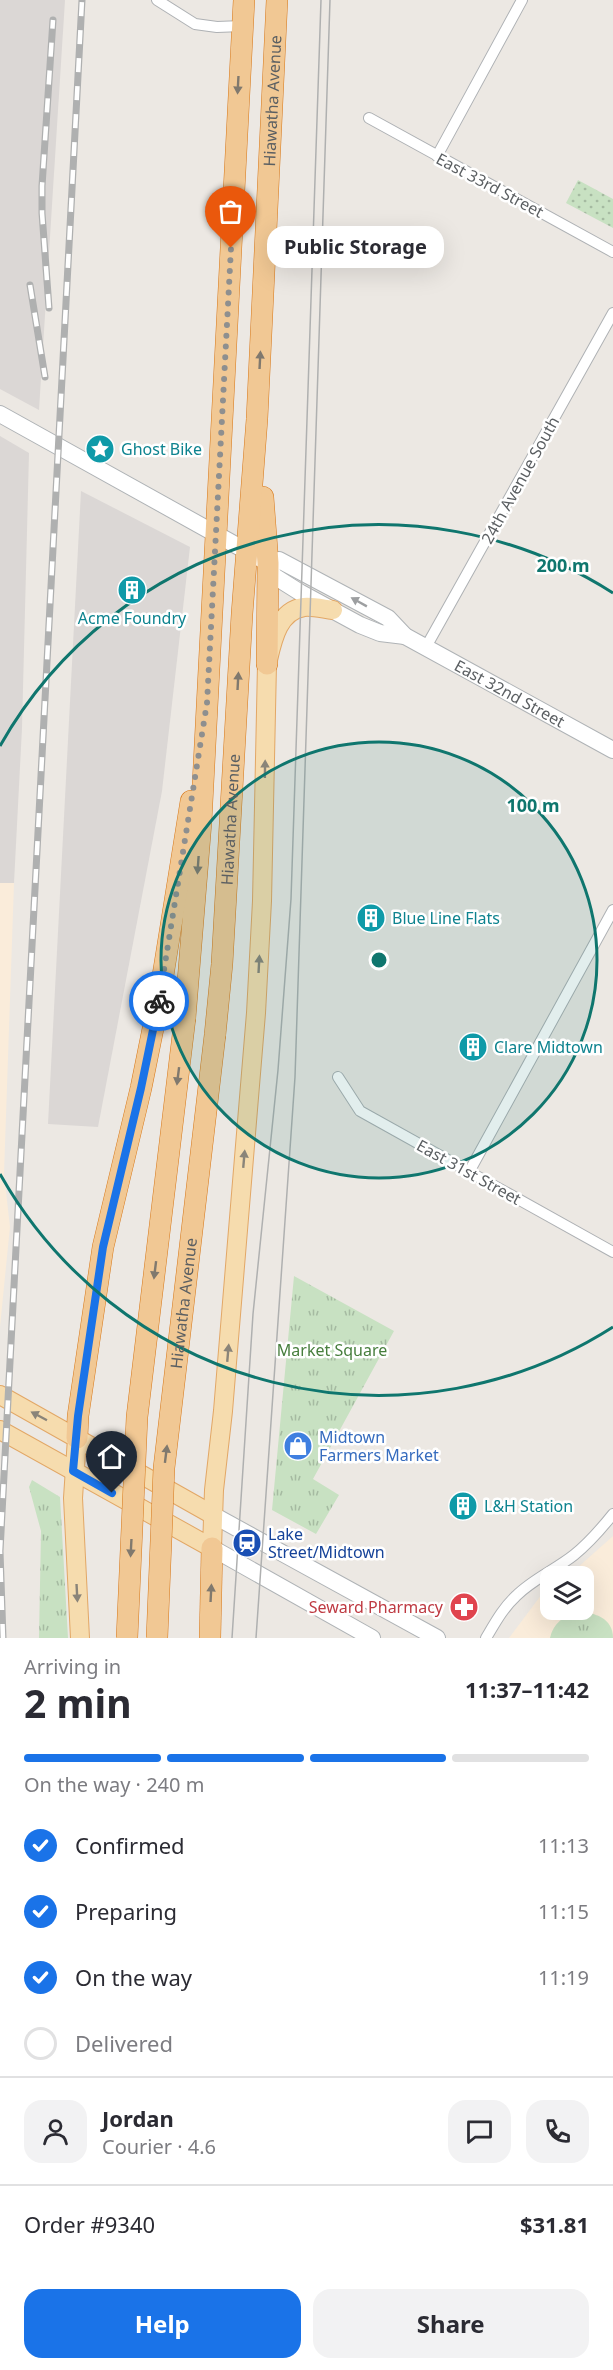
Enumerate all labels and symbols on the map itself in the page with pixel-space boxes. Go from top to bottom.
street label: Hiawatha Avenue [258,35,286,167]
one-way arrow [234,75,243,94]
street label: East 33rd Street [432,147,548,223]
pin [205,186,256,248]
callout: Public Storage [267,227,444,269]
one-way arrow [256,351,265,370]
street label: 24th Avenue South [476,412,564,548]
place icon: Ghost Bike [84,433,116,465]
place label: Ghost Bike [121,438,202,460]
text: 200 m [536,553,590,577]
building icon: Acme Foundry [116,574,148,606]
one-way arrow [350,597,367,607]
place label: Acme Foundry [78,607,187,629]
street label: East 32nd Street [451,654,569,733]
one-way arrow [234,672,243,691]
street label: Hiawatha Avenue [216,753,245,886]
one-way arrow [260,760,269,779]
text: 100 m [506,793,560,817]
one-way arrow [193,856,203,875]
building icon: Blue Line Flats [355,902,387,934]
place label: Blue Line Flats [392,907,500,929]
centre of rings [369,950,389,970]
one-way arrow [254,955,263,974]
courier [129,971,189,1031]
building icon: Clare Midtown [457,1031,489,1063]
place label: Clare Midtown [494,1036,603,1058]
one-way arrow [173,1067,183,1086]
street label: East 31st Street [413,1134,525,1210]
one-way arrow [239,1149,249,1168]
street label: Hiawatha Avenue [165,1237,202,1370]
one-way arrow [150,1260,159,1279]
park label: Market Square [277,1339,387,1361]
one-way arrow [223,1343,233,1362]
one-way arrow [30,1411,47,1421]
place label: Midtown Farmers Market [319,1426,439,1466]
shop icon: Midtown Farmers Market [282,1430,314,1462]
pin [86,1431,137,1493]
one-way arrow [161,1444,171,1463]
building icon: L&H Station [447,1490,479,1522]
place label: L&H Station [484,1495,573,1517]
place label: Lake Street/Midtown [268,1523,385,1563]
station icon: Lake Street/Midtown [231,1527,263,1559]
one-way arrow [126,1538,135,1557]
one-way arrow [73,1583,82,1602]
one-way arrow [206,1584,216,1603]
pharmacy icon: Seward Pharmacy [448,1591,480,1623]
place label: Seward Pharmacy [309,1596,444,1618]

